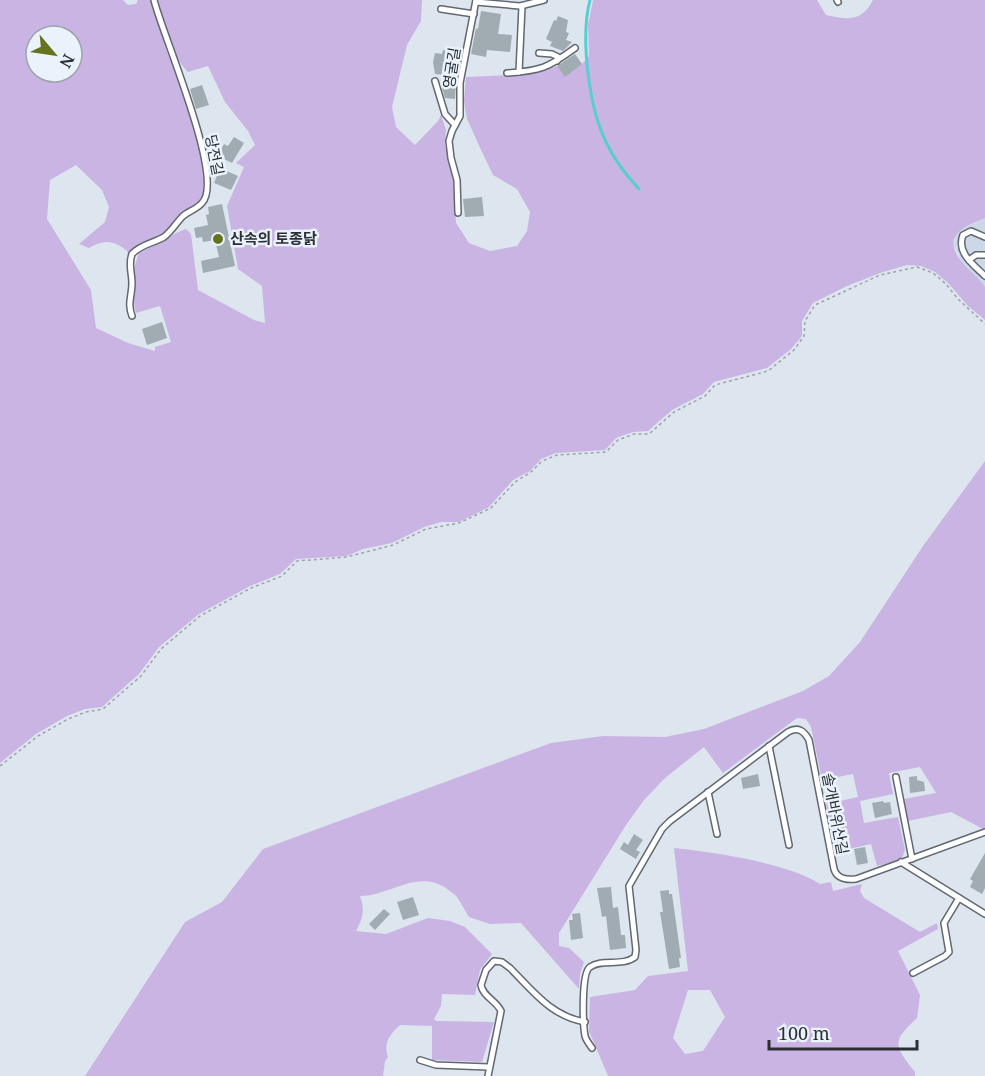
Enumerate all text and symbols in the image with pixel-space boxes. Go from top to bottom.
north arrow [24,24,84,84]
street label: 영굴길 [438,46,464,90]
text: N [54,50,80,72]
street label: 당전길 [201,133,229,177]
place label: 산속의 토종닭 [230,228,317,248]
marker: 산속의 토종닭 [211,232,225,246]
street label: 솔개바위산길 [818,771,854,856]
scale bar [769,1013,918,1051]
text: 100 m [778,1021,830,1045]

